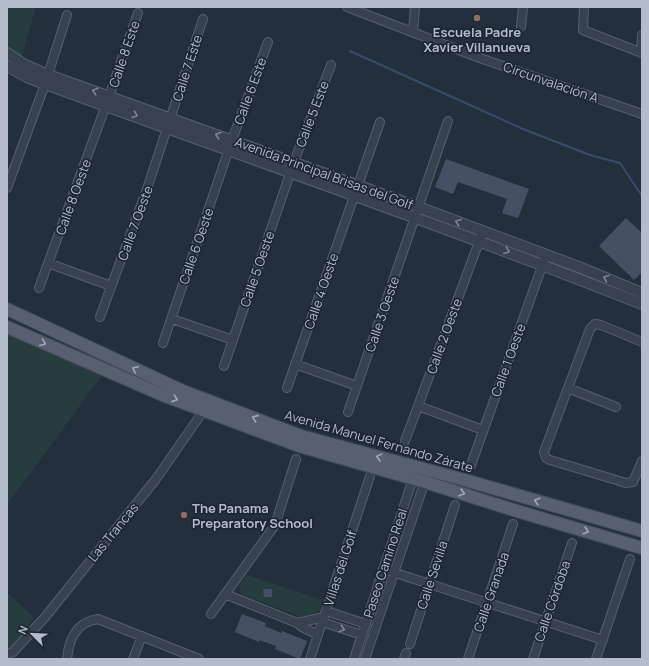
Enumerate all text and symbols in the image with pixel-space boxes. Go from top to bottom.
marker: Escuela Padre Xavier Villanueva [472,13,482,23]
street label: Calle 8 Este [104,18,144,90]
place label: Escuela Padre Xavier Villanueva [424,23,530,56]
street label: Calle 7 Este [168,32,206,103]
street label: Calle 6 Este [230,55,271,127]
street label: Circunvalación A [501,57,601,107]
street label: Calle 5 Este [291,78,333,150]
one-way arrow [92,87,99,96]
one-way arrow [131,111,138,119]
one-way arrow [214,131,221,139]
street label: Avenida Principal Brisas del Golf [233,132,416,214]
street label: Calle 8 Oeste [51,156,95,237]
street label: Calle 7 Oeste [113,183,157,263]
street label: Calle 6 Oeste [174,205,218,287]
one-way arrow [455,219,462,227]
street label: Calle 5 Oeste [236,228,279,309]
one-way arrow [503,247,510,255]
street label: Calle 4 Oeste [300,250,343,331]
street label: Calle 3 Oeste [361,273,403,354]
one-way arrow [602,275,609,283]
street label: Calle 2 Oeste [422,295,466,376]
street label: Calle 1 Oeste [486,320,530,399]
one-way arrow [38,338,46,346]
one-way arrow [131,366,139,374]
one-way arrow [171,395,178,403]
street label: Avenida Manuel Fernando Zárate [283,405,476,477]
one-way arrow [252,415,259,423]
one-way arrow [376,453,383,462]
one-way arrow [458,488,465,497]
one-way arrow [534,497,541,506]
street label: Las Trancas [84,499,142,565]
place label: The Panama Preparatory School [192,499,313,532]
street label: Paseo Camino Real [359,506,411,620]
marker: The Panama Preparatory School [179,510,189,520]
one-way arrow [582,526,589,535]
street label: Villas del Golf [319,527,361,608]
street label: Calle Sevilla [412,538,452,612]
street label: Calle Granada [469,550,513,634]
street label: Calle Córdoba [530,558,574,644]
north arrow [12,614,52,654]
text: N [14,623,31,636]
one-way arrow [339,624,346,633]

